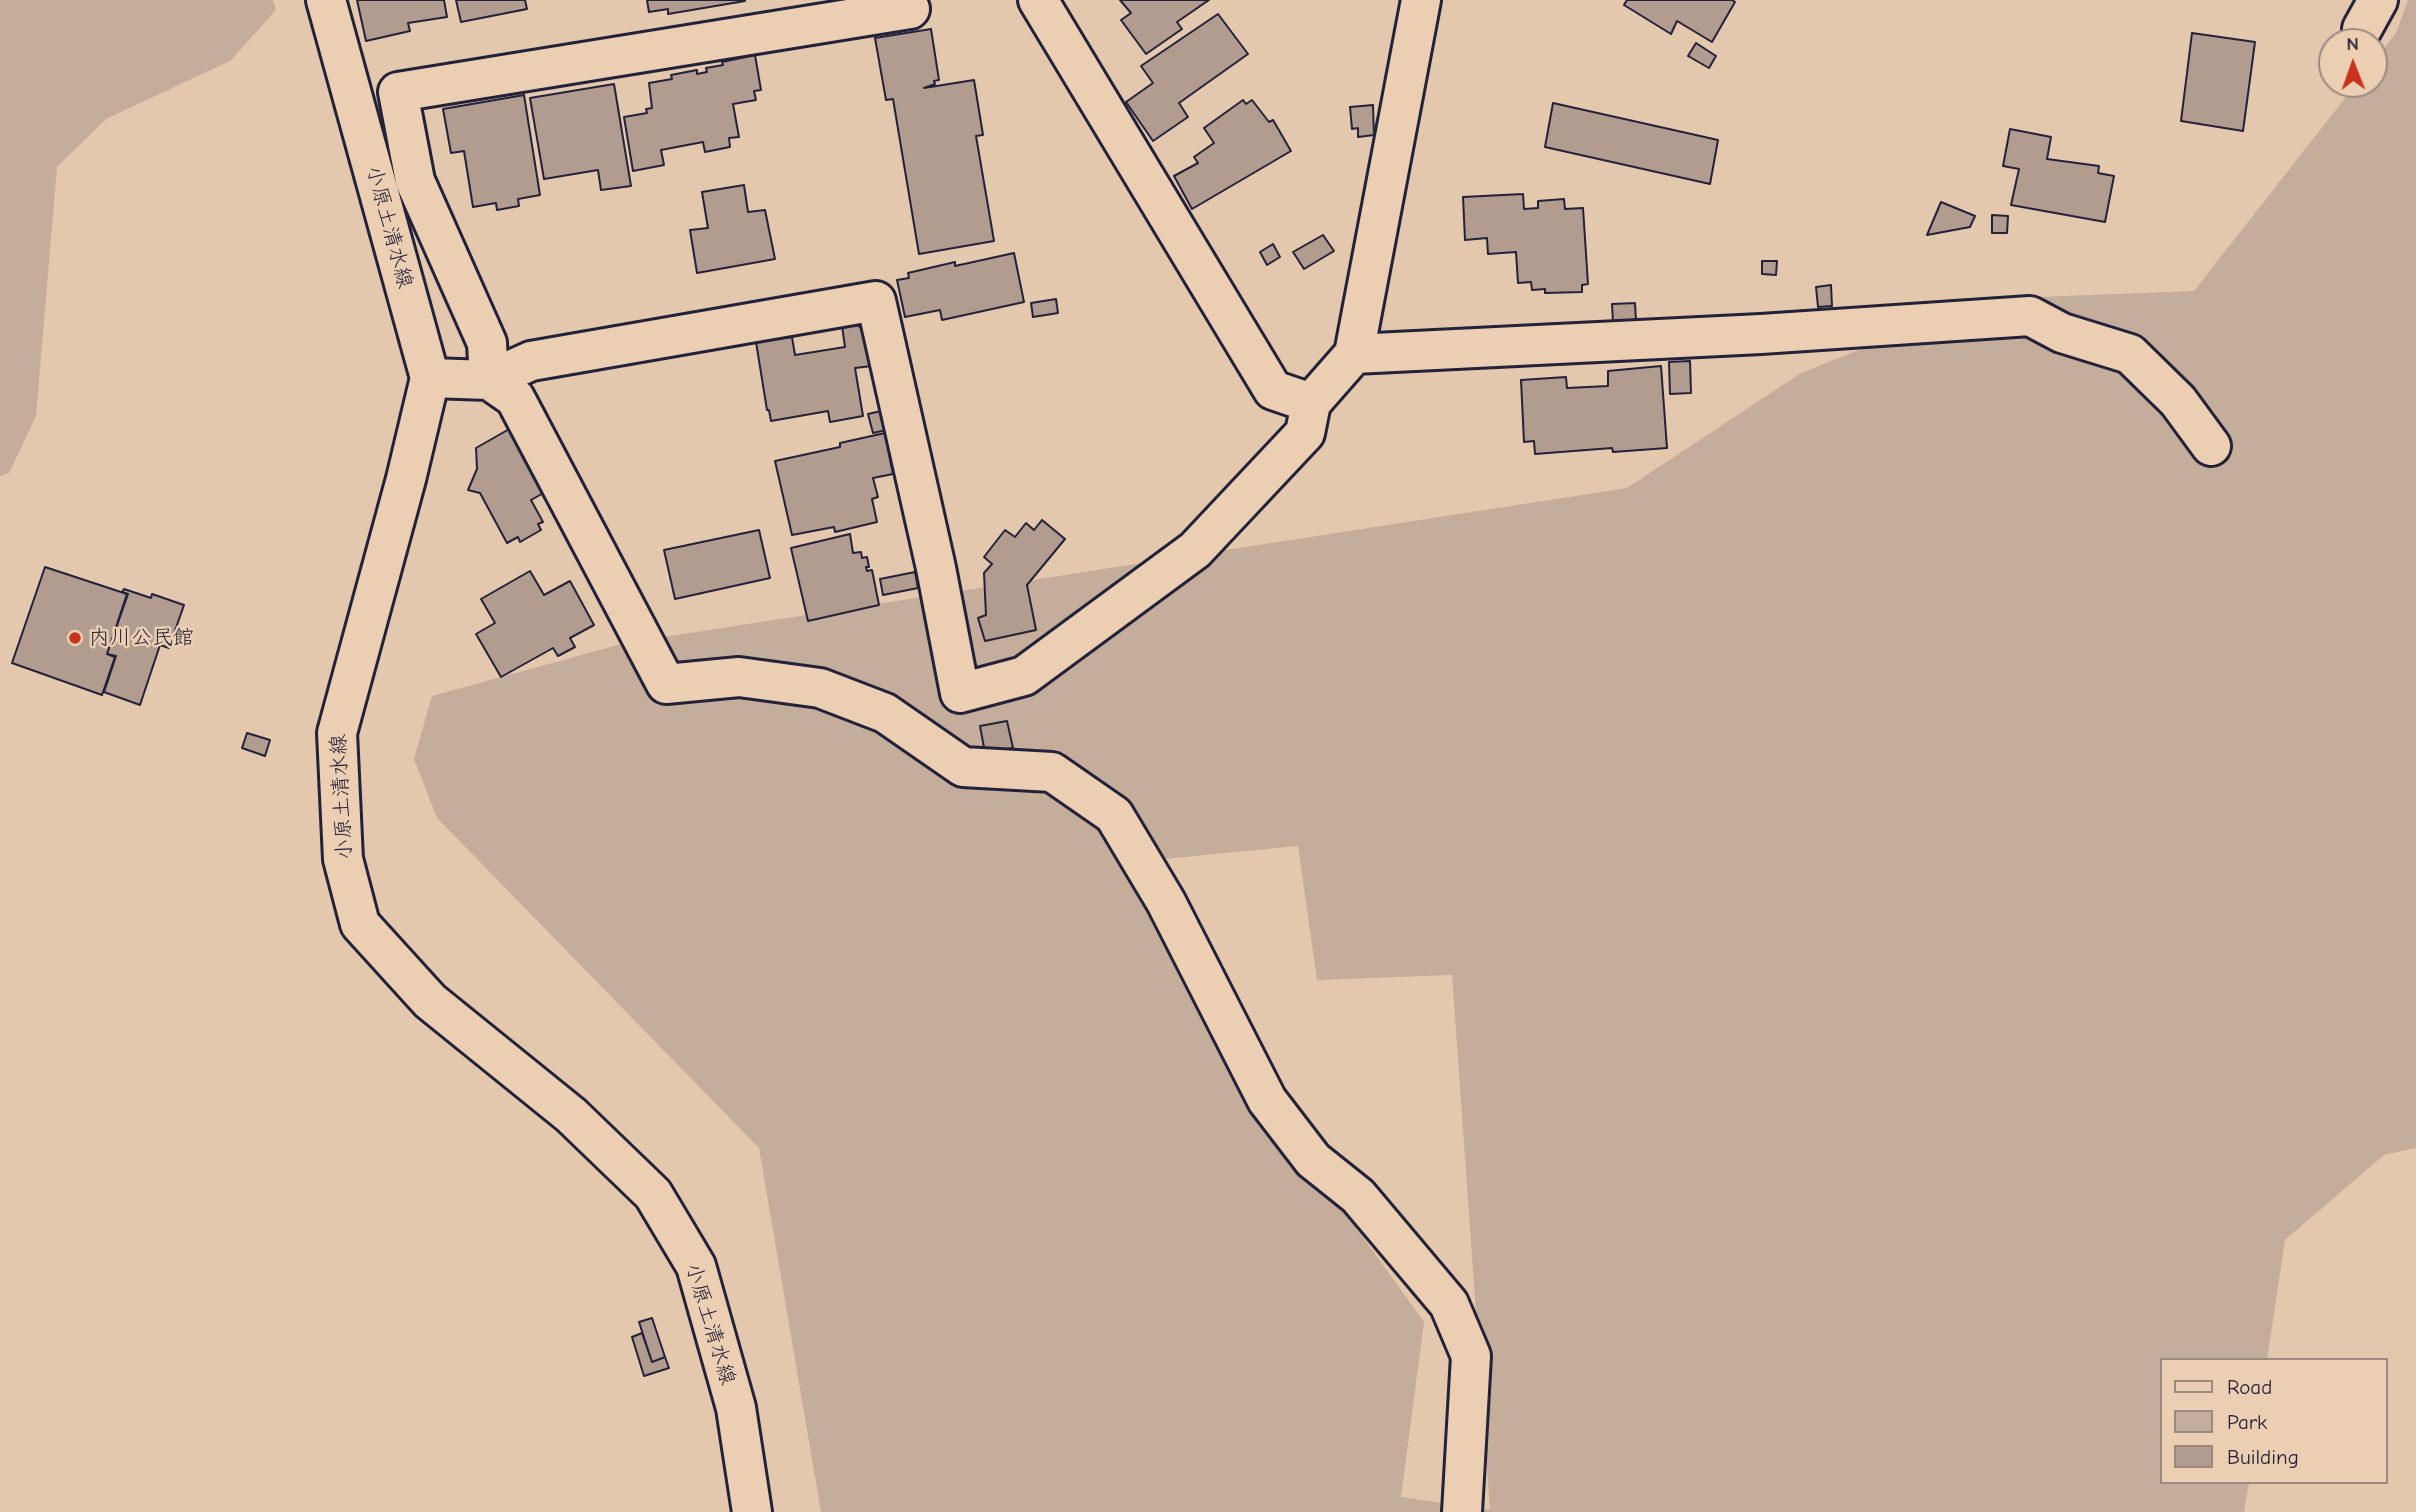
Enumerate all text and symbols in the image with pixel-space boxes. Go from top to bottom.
north arrow [2318,28,2388,98]
text: N [2346,33,2359,55]
street label: 小原土清水線 [361,163,417,291]
place label: 内川公民館 [89,625,194,651]
marker: 内川公民館 [67,630,83,646]
street label: 小原土清水線 [326,733,358,861]
street label: 小原土清水線 [680,1260,740,1388]
legend [2160,1358,2388,1484]
text: Road [2227,1375,2272,1399]
text: Park [2227,1410,2267,1434]
text: Building [2227,1445,2299,1469]

